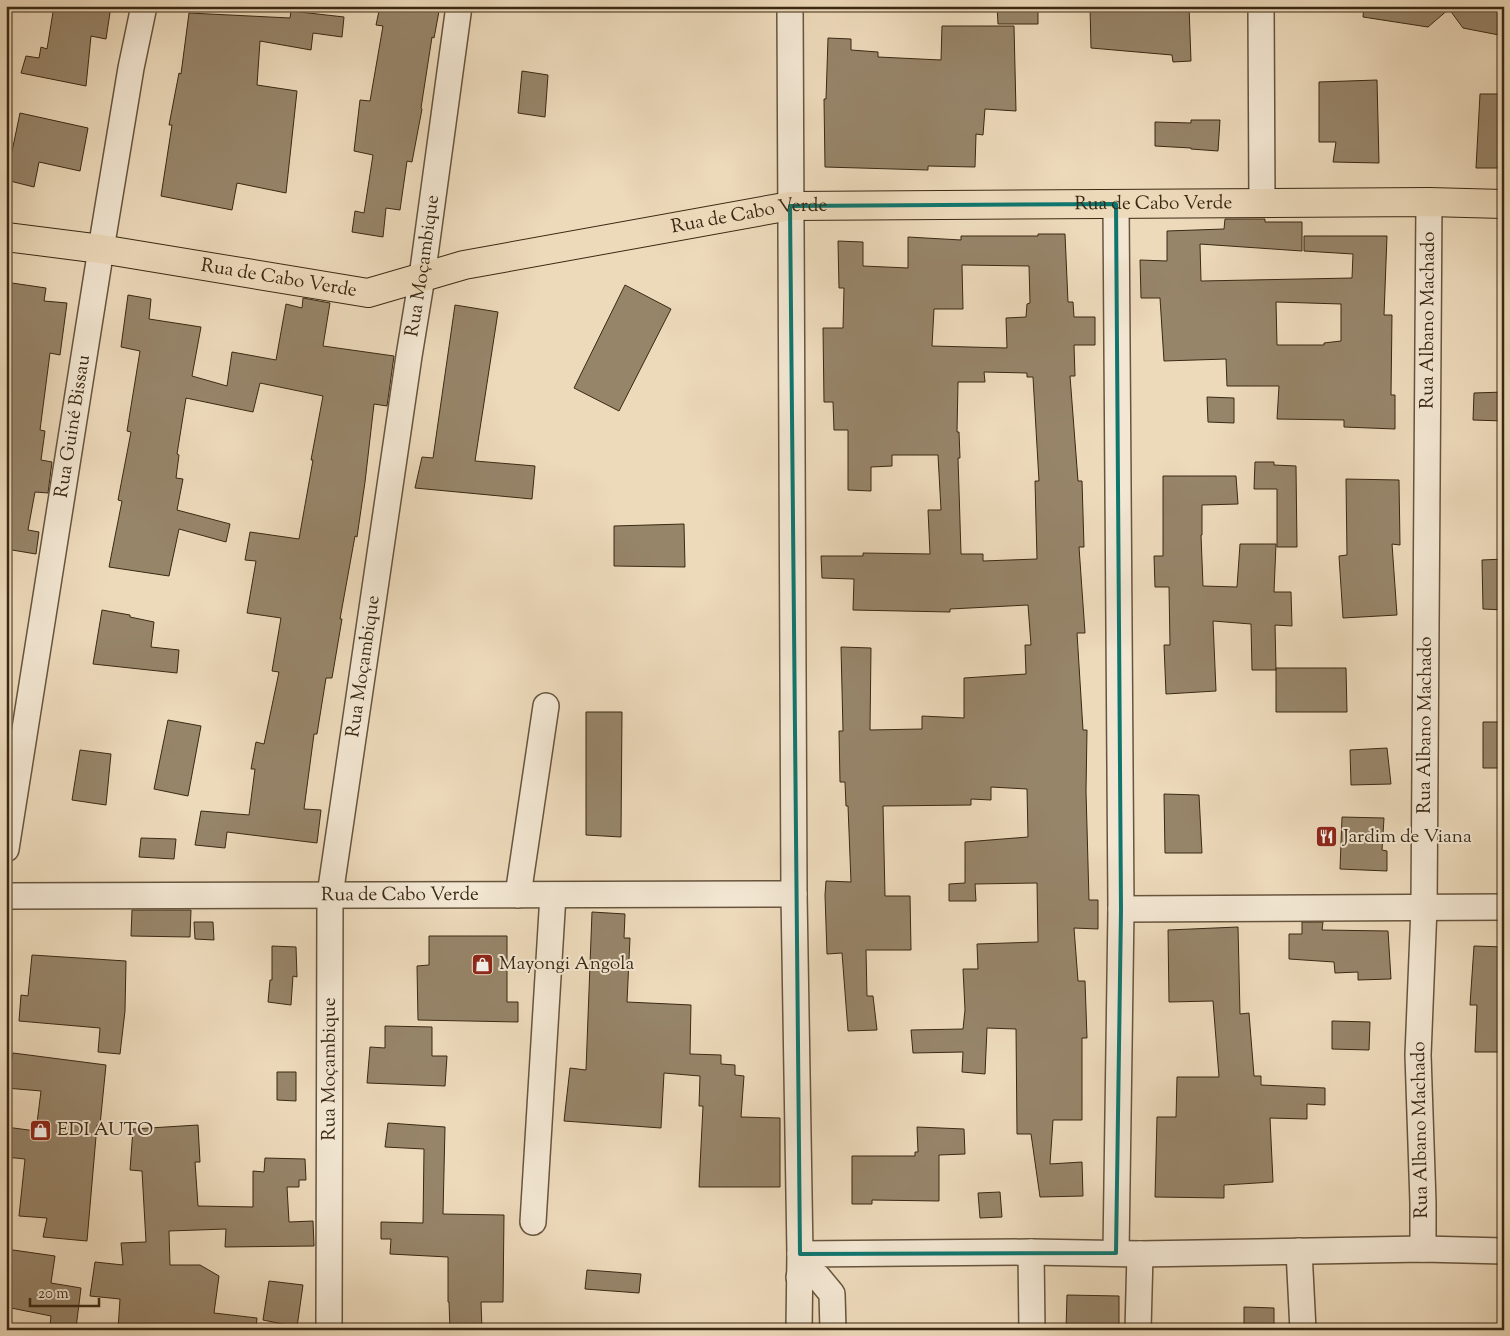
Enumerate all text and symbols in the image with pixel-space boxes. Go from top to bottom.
street label: Rua de Cabo Verde [1074,190,1232,218]
street label: Rua de Cabo Verde [669,192,827,241]
street label: Rua Moçambique [399,193,447,339]
street label: Rua Albano Machado [1414,231,1442,409]
street label: Rua de Cabo Verde [199,252,359,304]
street label: Rua Guiné Bissau [48,353,98,500]
street label: Rua Moçambique [340,593,387,739]
street label: Rua Albano Machado [1411,636,1439,814]
place label: Jardim de Viana [1342,824,1472,851]
restaurant icon: Jardim de Viana [1315,825,1339,849]
street label: Rua de Cabo Verde [321,881,479,909]
place label: Mayongi Angola [499,951,634,978]
shop icon: Mayongi Angola [471,952,495,976]
street label: Rua Moçambique [316,997,343,1141]
street label: Rua Albano Machado [1406,1041,1436,1219]
place label: EDI AUTO [57,1117,153,1144]
shop icon: EDI AUTO [29,1118,53,1142]
scale bar [30,1276,99,1308]
text: 20 m [38,1284,69,1305]

